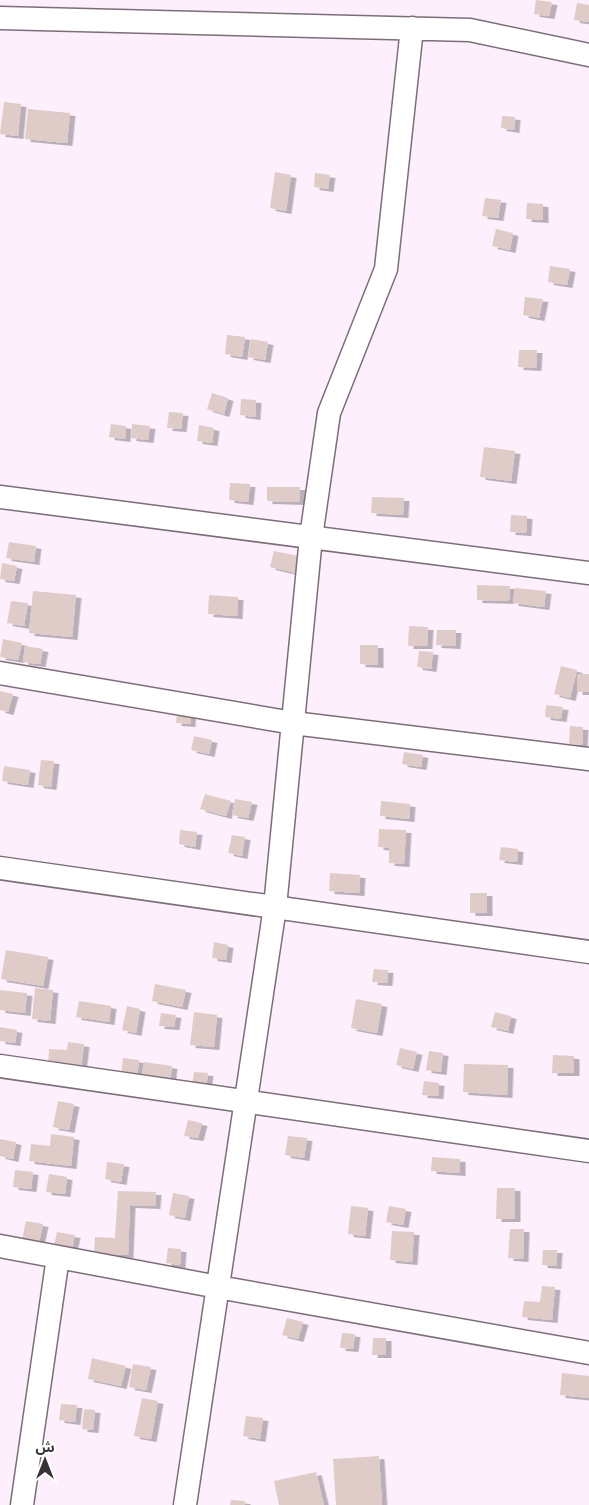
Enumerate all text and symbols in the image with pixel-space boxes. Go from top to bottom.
north arrow [20,1435,70,1485]
text: ش [35,1438,55,1456]

